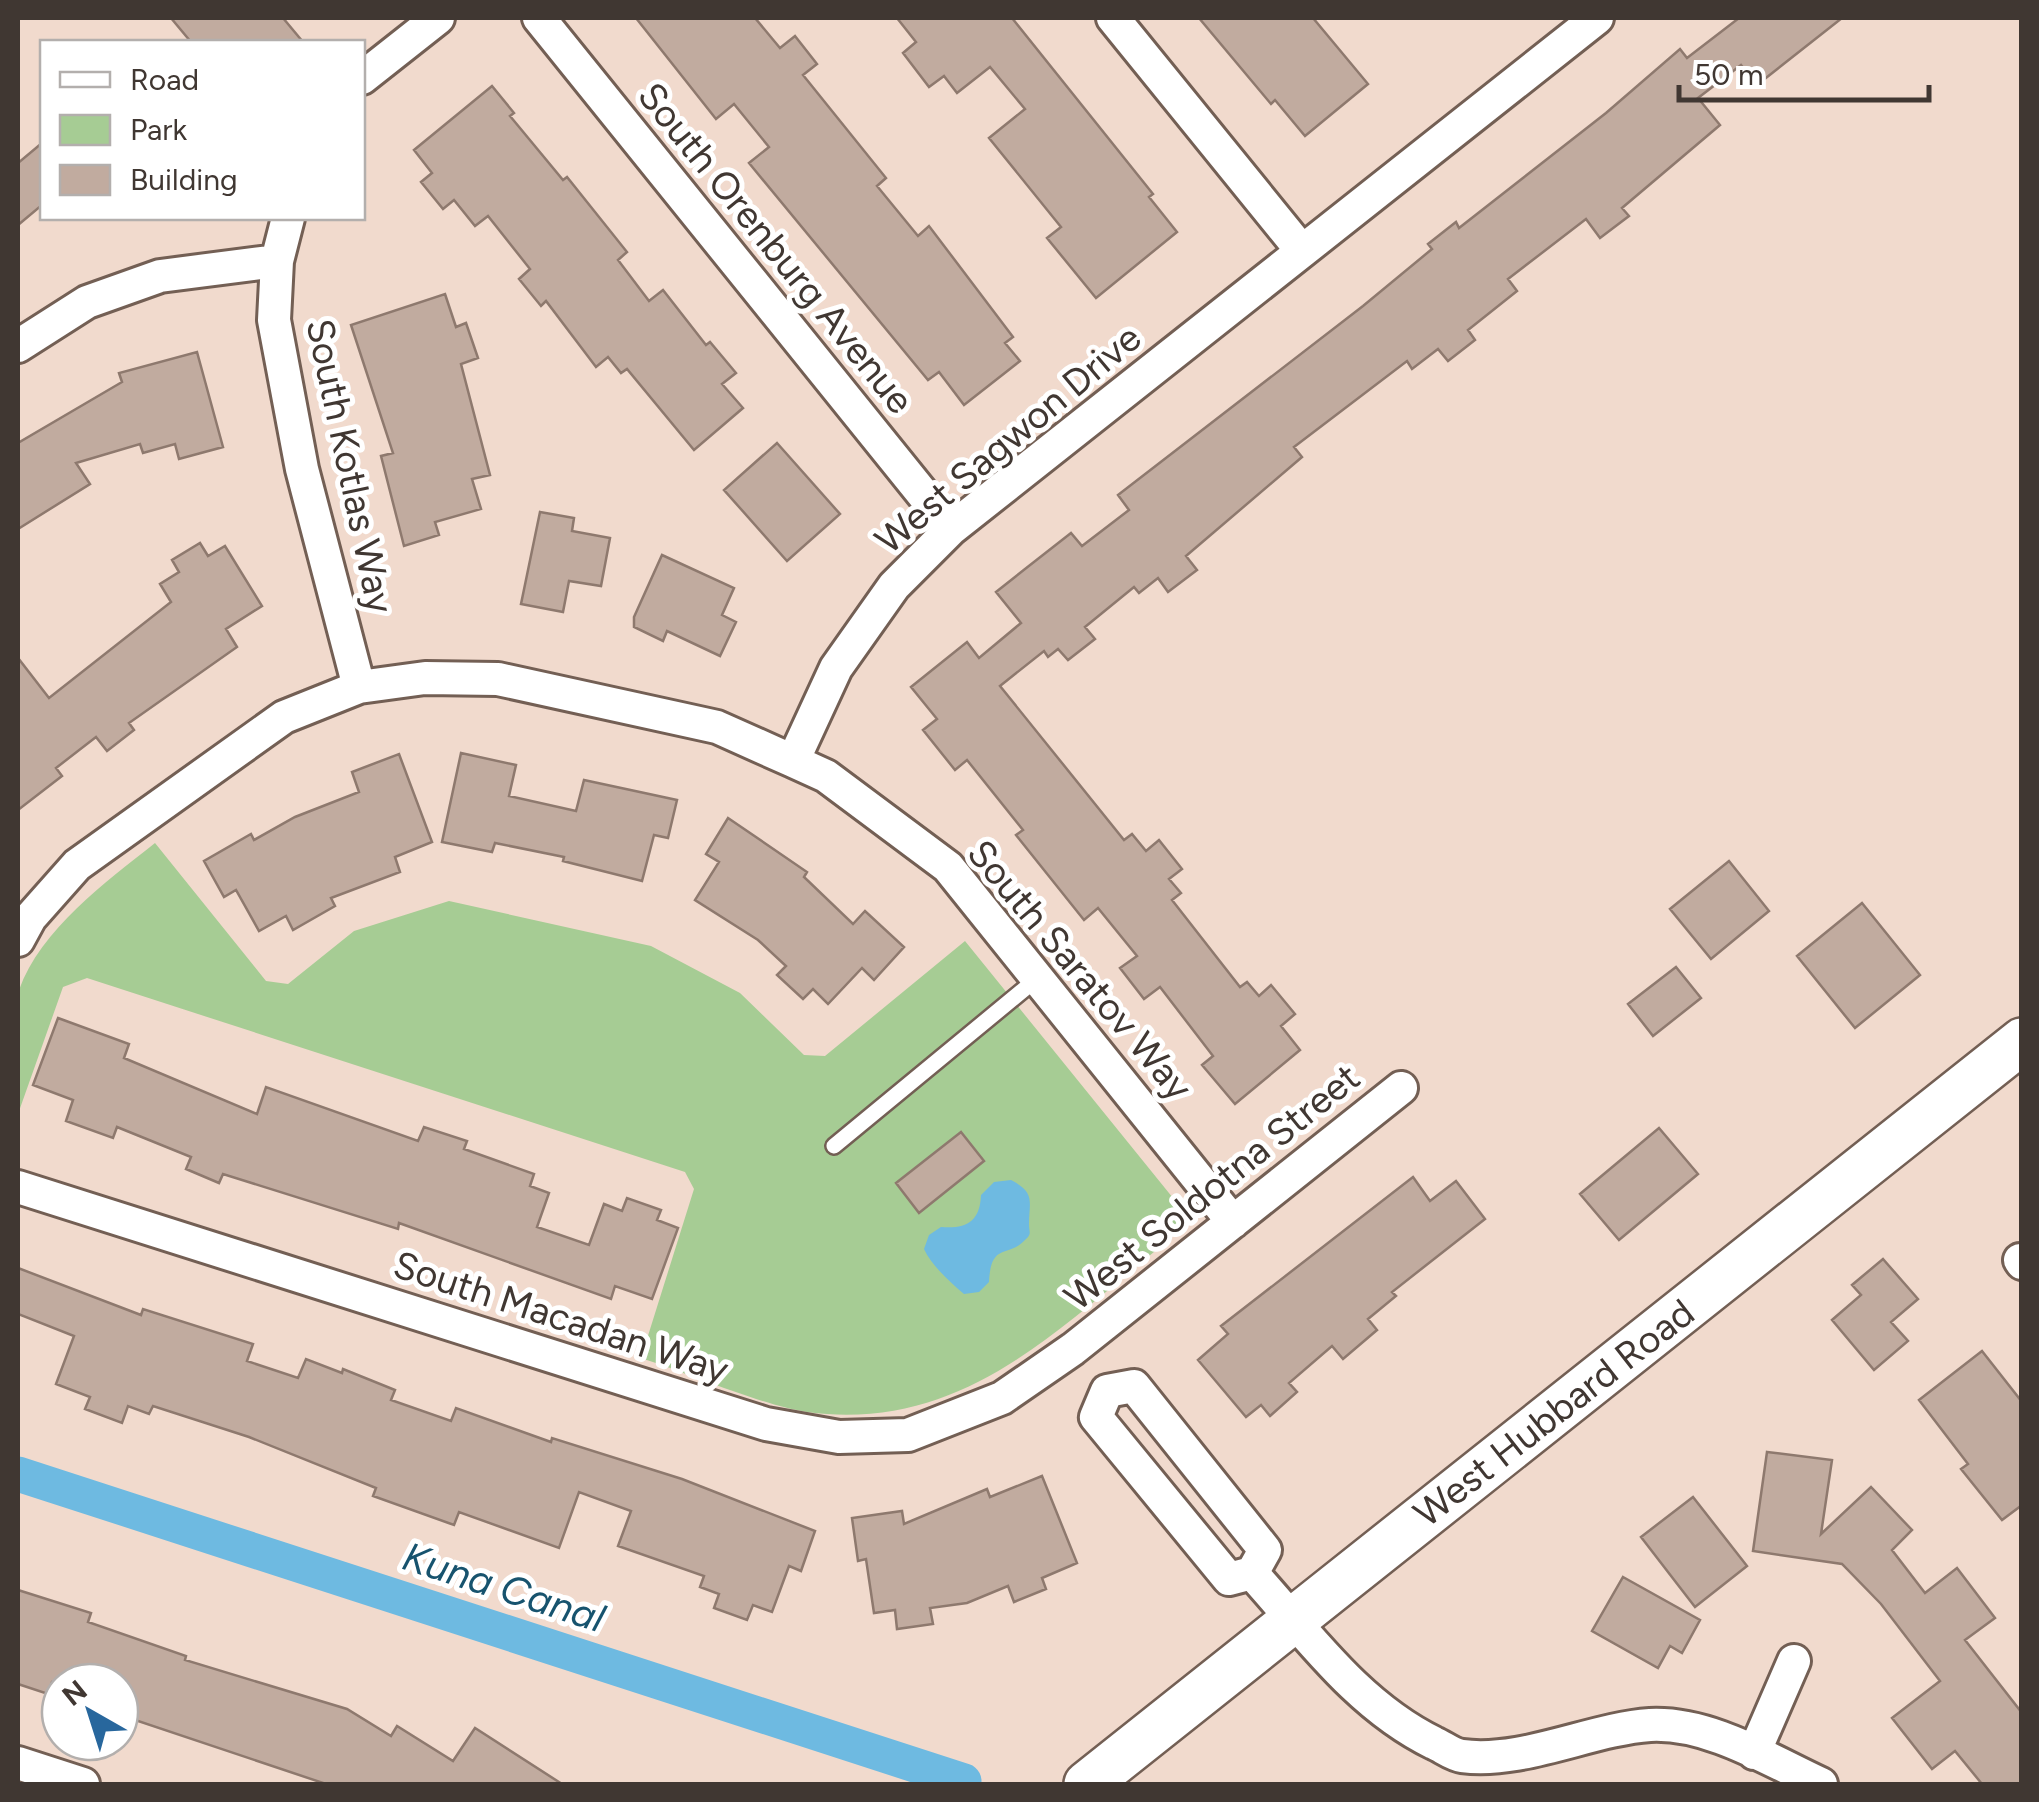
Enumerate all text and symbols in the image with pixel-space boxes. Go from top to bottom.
legend [40,40,365,220]
scale bar [1679,40,1929,102]
text: 50 m [1694,56,1763,93]
text: Road [130,61,199,98]
street label: South Orenburg Avenue [628,73,924,423]
text: Park [130,111,188,148]
text: Building [130,161,238,198]
street label: South Kotlas Way [296,315,404,617]
street label: West Sagwon Drive [866,315,1150,563]
street label: South Saratov Way [958,831,1202,1109]
street label: West Soldotna Street [1055,1054,1369,1320]
street label: South Macadan Way [388,1241,734,1393]
street label: West Hubbard Road [1405,1289,1703,1537]
water label: Kuna Canal [397,1532,612,1643]
north arrow [40,1662,140,1762]
text: N [55,1673,93,1713]

